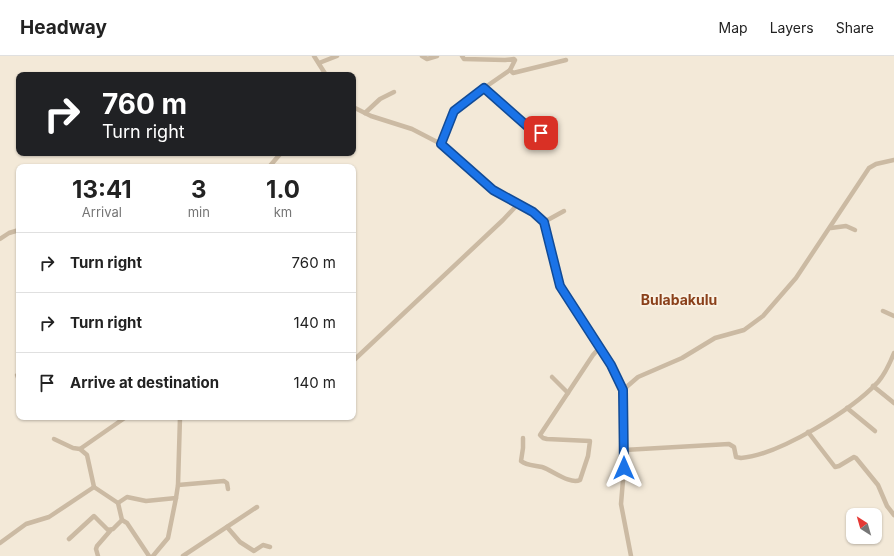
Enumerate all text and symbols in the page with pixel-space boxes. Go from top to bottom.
text: Headway [20,16,107,39]
text: Map [719,19,748,36]
text: Layers [770,19,814,36]
text: Share [836,19,874,36]
text: 760 m [102,87,187,121]
icon: right [36,88,88,140]
pin [524,116,558,150]
text: Turn right [102,121,185,142]
icon: arrive [530,122,552,144]
text: 13:41 [72,175,132,204]
text: 3 [191,175,207,204]
text: 1.0 [266,175,300,204]
text: Arrival [82,204,122,220]
text: min [188,204,210,220]
text: km [274,204,292,220]
icon: right [36,252,58,274]
text: Turn right [70,253,142,272]
text: 760 m [292,253,336,272]
district label: Bulabakulu [641,291,717,308]
icon: right [36,312,58,334]
text: Turn right [70,313,142,332]
text: 140 m [293,313,336,332]
icon: arrive [36,372,58,394]
text: Arrive at destination [70,373,219,392]
text: 140 m [293,373,336,392]
position arrow [603,447,645,489]
north arrow [846,508,882,544]
map controls [846,508,882,544]

